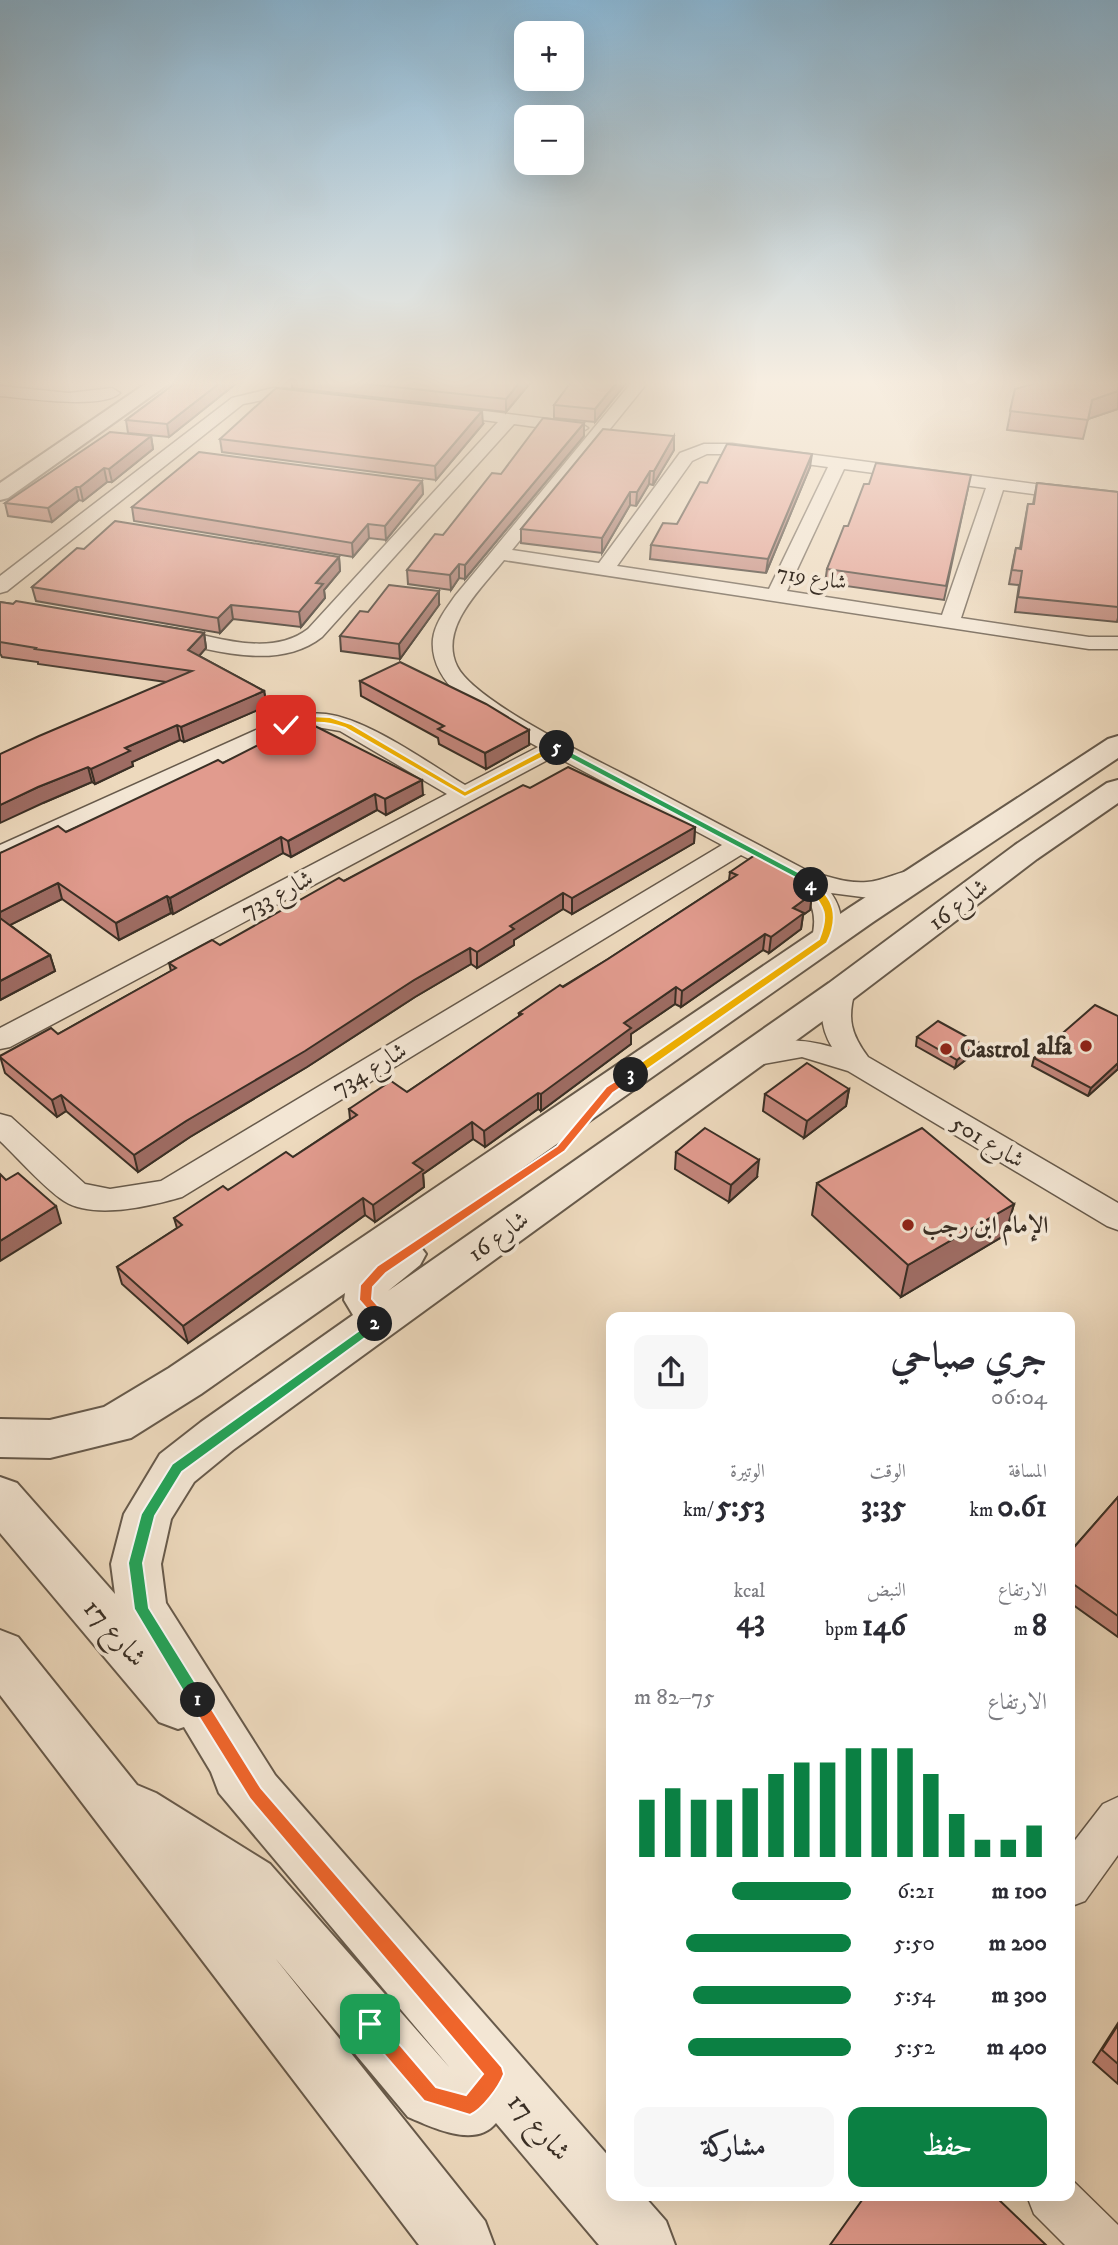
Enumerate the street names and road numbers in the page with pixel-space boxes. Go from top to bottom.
street label: شارع 719 [775,560,849,600]
street label: شارع 733 [236,863,321,930]
street label: شارع 16 [923,872,997,941]
street label: شارع 734 [327,1036,415,1107]
street label: شارع 501 [943,1108,1030,1179]
street label: شارع 16 [462,1205,537,1272]
street label: شارع 17 [72,1591,154,1678]
street label: شارع 17 [496,2085,578,2172]

